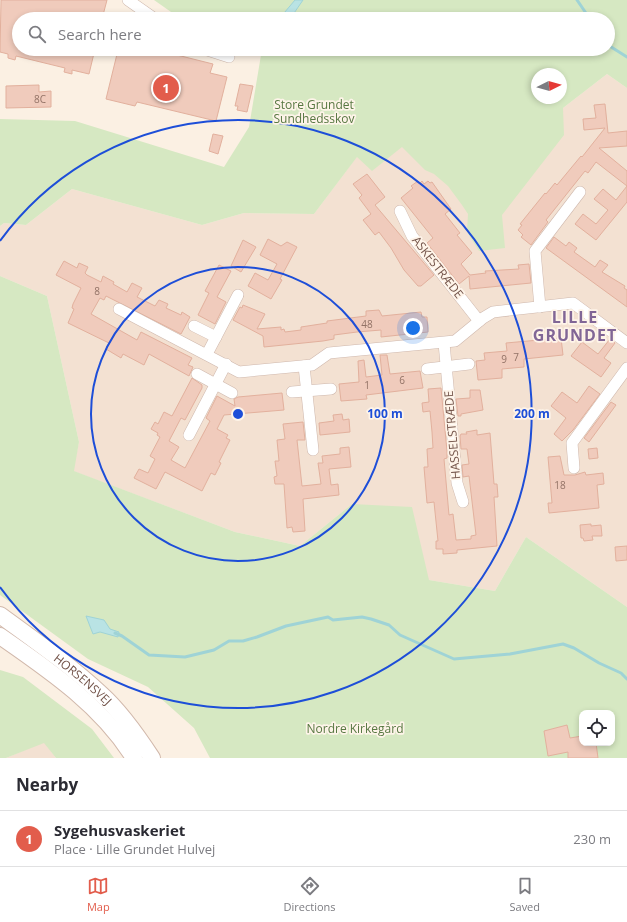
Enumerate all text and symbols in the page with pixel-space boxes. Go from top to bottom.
search box [12,12,615,56]
icon: search [26,23,48,45]
text: Search here [58,24,142,44]
north arrow [531,68,567,104]
pin: 1 [153,73,179,103]
house number: 8C [34,92,46,106]
park label: Store Grundet Sundhedsskov [273,96,355,127]
street label: ASKESTRÆDE [408,232,468,302]
house number: 8 [94,284,100,298]
district label: LILLE GRUNDET [533,306,617,346]
house number: 48 [361,317,373,331]
your location [403,318,423,338]
house number: 7 [513,350,519,364]
house number: 9 [501,352,507,366]
house number: 6 [399,373,405,387]
house number: 1 [364,378,370,392]
street label: HASSELSTRÆDE [440,390,464,480]
text: 100 m [367,405,403,422]
text: 200 m [514,405,550,422]
centre of rings [231,407,245,421]
house number: 18 [554,478,566,492]
street label: HORSENSVEJ [50,649,116,709]
map controls [579,710,615,746]
button: locate [579,710,615,746]
park label: Nordre Kirkegård [306,720,404,737]
text: Nearby [16,773,78,796]
text: Sygehusvaskeriet [54,820,185,840]
text: 1 [25,830,33,848]
text: 230 m [573,830,611,848]
text: Place · Lille Grundet Hulvej [54,840,215,858]
tab: Map [87,875,110,914]
tab: Directions [284,875,336,914]
tab: Saved [509,875,540,914]

